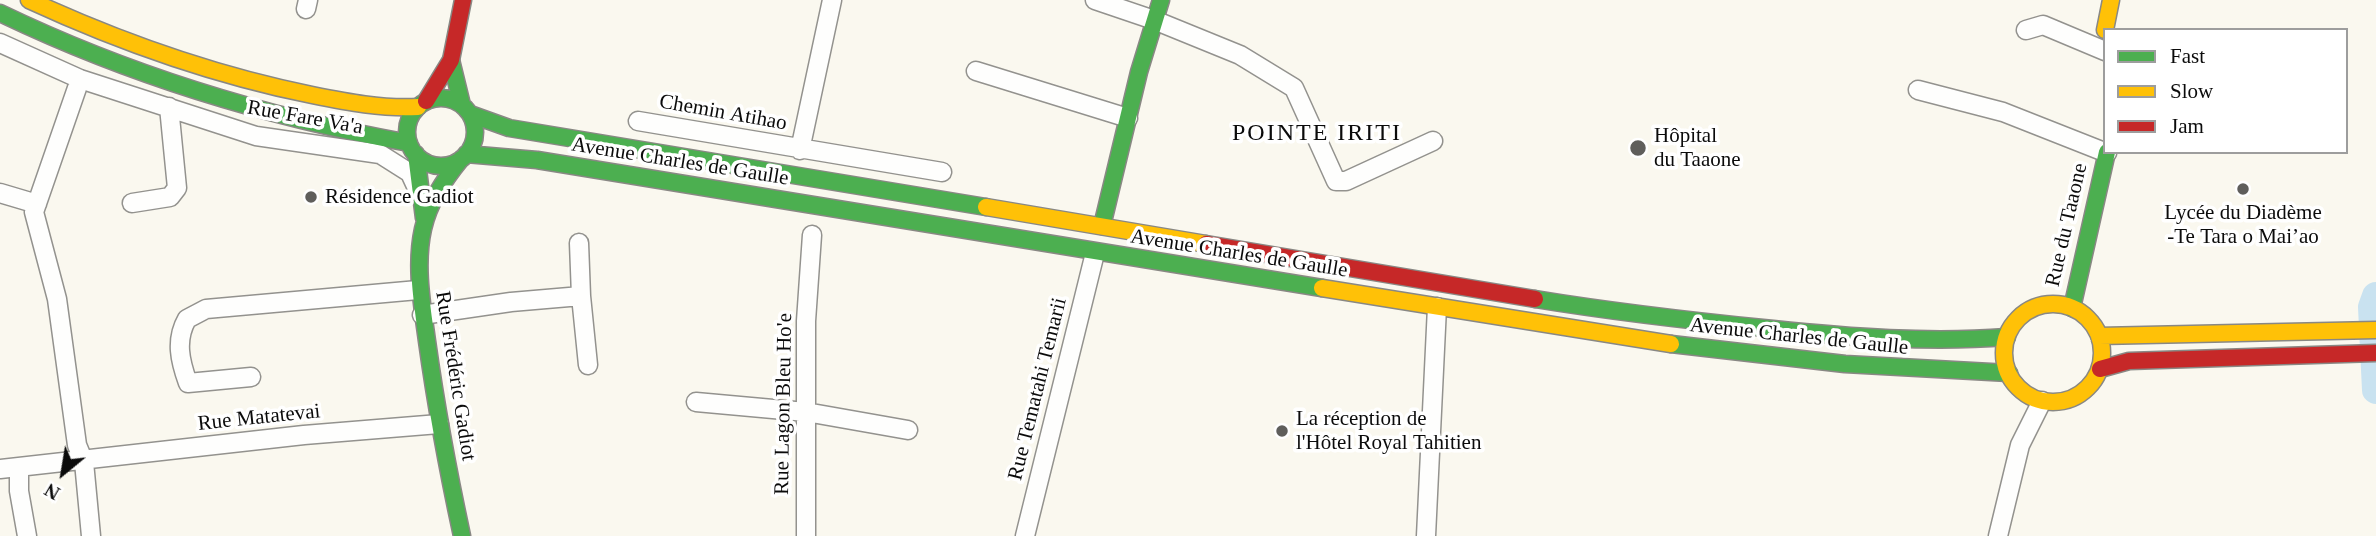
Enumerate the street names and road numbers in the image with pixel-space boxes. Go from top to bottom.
street label: Chemin Atihao [657,89,789,137]
street label: Rue Fare Va'a [245,95,365,141]
street label: Avenue Charles de Gaulle [570,132,790,192]
street label: Rue du Taaone [2041,161,2093,289]
street label: Avenue Charles de Gaulle [1129,224,1349,284]
street label: Rue Frédéric Gadiot [429,289,481,463]
street label: Rue Tematahi Temarii [1003,295,1073,483]
street label: Rue Lagon Bleu Ho'e [770,313,798,495]
street label: Avenue Charles de Gaulle [1689,313,1909,361]
street label: Rue Matatevai [197,399,321,437]

